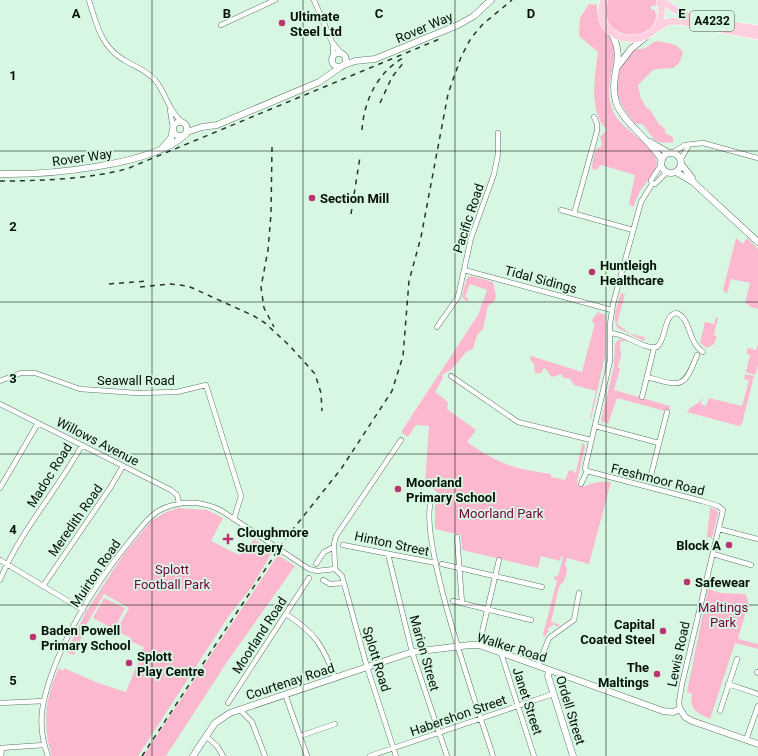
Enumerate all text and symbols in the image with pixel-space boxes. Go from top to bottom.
text: A [72,6,81,21]
text: B [223,6,231,21]
text: C [375,6,384,21]
text: D [527,6,535,21]
text: E [678,6,686,21]
place label: Ultimate Steel Ltd [290,9,342,39]
street label: Rover Way [393,9,455,46]
road number: A4232 [690,11,734,31]
marker: Ultimate Steel Ltd [277,18,287,28]
text: 1 [9,68,17,83]
street label: Rover Way [51,146,113,169]
street label: Pacific Road [450,181,487,255]
place label: Section Mill [320,191,389,206]
marker: Section Mill [307,193,317,203]
text: 2 [9,219,17,234]
place label: Huntleigh Healthcare [600,258,664,288]
street label: Tidal Sidings [503,263,579,296]
marker: Huntleigh Healthcare [587,267,597,277]
text: 3 [9,371,17,386]
street label: Seawall Road [97,373,175,388]
street label: Willows Avenue [54,414,142,469]
street label: Madoc Road [24,440,75,510]
street label: Freshmoor Road [610,461,706,498]
place label: Moorland Primary School [406,475,496,505]
street label: Meredith Road [45,481,106,559]
marker: Moorland Primary School [393,484,403,494]
park label: Moorland Park [459,506,544,521]
text: 4 [9,522,17,537]
place label: Cloughmore Surgery [237,525,309,555]
street label: Hinton Street [353,528,431,559]
marker: Cloughmore Surgery [222,533,234,545]
street label: Muirton Road [67,537,123,610]
place label: Block A [676,538,721,553]
marker: Block A [724,540,734,550]
park label: Splott Football Park [134,562,211,592]
place label: Safewear [695,575,750,590]
marker: Safewear [682,577,692,587]
street label: Moorland Road [229,594,290,676]
park label: Maltings Park [698,600,748,630]
street label: Marion Street [407,614,442,693]
place label: Capital Coated Steel [580,617,655,647]
street label: Lewis Road [664,620,693,688]
place label: Baden Powell Primary School [41,623,131,653]
street label: Splott Road [360,625,394,693]
marker: Capital Coated Steel [658,626,668,636]
street label: Walker Road [475,630,549,665]
marker: Baden Powell Primary School [28,632,38,642]
place label: Splott Play Centre [137,649,204,679]
marker: Splott Play Centre [124,658,134,668]
street label: Courtenay Road [244,660,336,703]
place label: The Maltings [598,660,649,690]
street label: Janet Street [510,666,545,737]
marker: The Maltings [652,669,662,679]
text: 5 [9,673,17,688]
street label: Ordell Street [553,674,588,746]
street label: Habershon Street [408,692,508,739]

